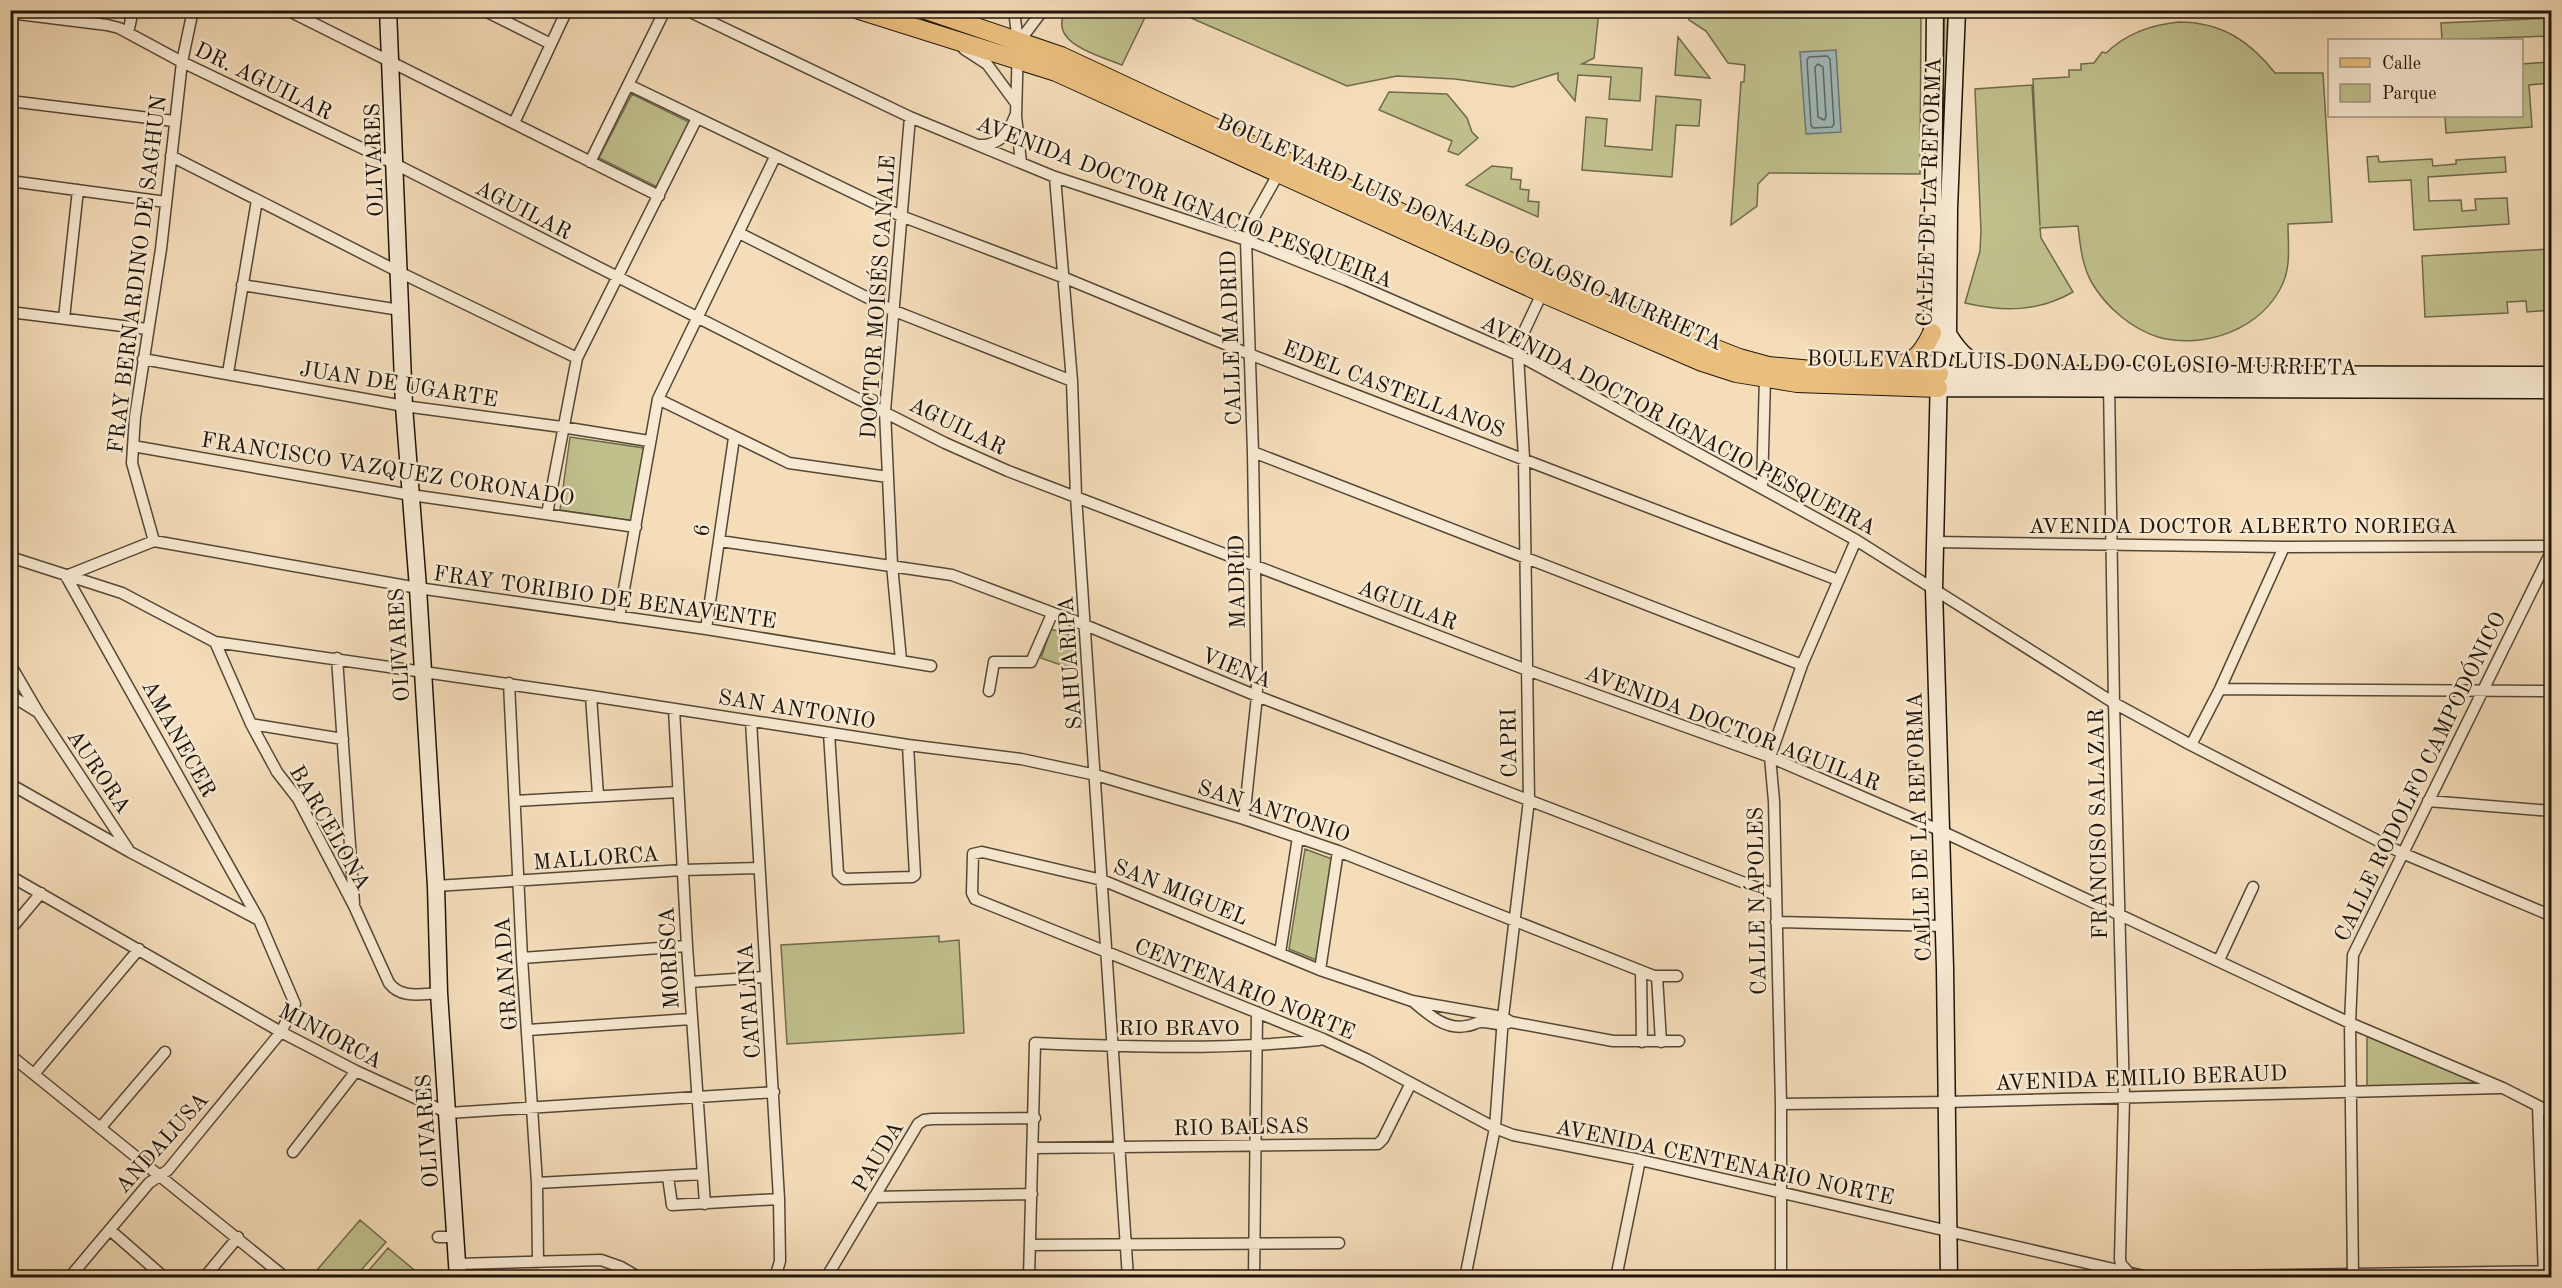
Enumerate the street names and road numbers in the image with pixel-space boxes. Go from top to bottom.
street label: DR. AGUILAR [191,39,336,125]
street label: CALLE DE LA REFORMA [1914,57,1946,327]
street label: FRAY BERNARDINO DE SAGHUN [105,94,171,455]
street label: OLIVARES [362,103,388,217]
street label: BOULEVARD LUIS DONALDO COLOSIO MURRIETA [1213,111,1725,355]
street label: AVENIDA DOCTOR IGNACIO PESQUEIRA [973,113,1396,293]
street label: DOCTOR MOISÉS CANALE [855,154,900,440]
street label: AGUILAR [471,177,575,244]
street label: CALLE MADRID [1218,250,1246,426]
street label: AVENIDA DOCTOR IGNACIO PESQUEIRA [1477,312,1880,540]
street label: EDEL CASTELLANOS [1279,337,1507,442]
street label: BOULEVARD LUIS DONALDO COLOSIO MURRIETA [1806,348,2358,380]
street label: JUAN DE UGARTE [298,358,499,412]
street label: AGUILAR [905,394,1009,460]
street label: FRANCISCO VAZQUEZ CORONADO [199,430,576,510]
street label: AVENIDA DOCTOR ALBERTO NORIEGA [2029,516,2458,538]
street label: 6 [691,522,715,538]
street label: MADRID [1226,535,1250,629]
street label: FRAY TORIBIO DE BENAVENTE [432,563,778,633]
street label: AGUILAR [1354,577,1460,635]
street label: OLIVARES [386,587,414,702]
street label: SAHUARIPA [1055,595,1087,730]
street label: CALLE RODOLFO CAMPODÓNICO [2328,607,2510,945]
street label: VIENA [1198,645,1275,693]
street label: AVENIDA DOCTOR AGUILAR [1581,662,1883,796]
street label: AMANECER [137,677,219,801]
street label: SAN ANTONIO [716,687,877,733]
street label: CALLE DE LA REFORMA [1904,692,1936,962]
street label: CAPRI [1498,708,1522,778]
street label: FRANCISO SALAZAR [2086,708,2112,940]
street label: AURORA [62,726,134,818]
street label: BARCELONA [285,762,374,894]
street label: SAN ANTONIO [1194,777,1352,847]
street label: CALLE NÁPOLES [1742,807,1771,995]
street label: MALLORCA [532,844,660,874]
street label: SAN MIGUEL [1110,856,1251,930]
street label: MORISCA [656,906,684,1010]
street label: GRANADA [492,916,522,1031]
street label: CENTENARIO NORTE [1131,935,1358,1044]
street label: CATALINA [735,942,765,1059]
street label: MINIORCA [274,1000,386,1073]
street label: RIO BRAVO [1118,1018,1240,1040]
street label: AVENIDA EMILIO BERAUD [1995,1063,2288,1095]
street label: OLIVARES [413,1073,443,1188]
street label: ANDALUSA [112,1089,213,1198]
street label: RIO BALSAS [1173,1116,1309,1140]
street label: AVENIDA CENTENARIO NORTE [1553,1116,1896,1210]
street label: PAUDA [849,1118,908,1196]

